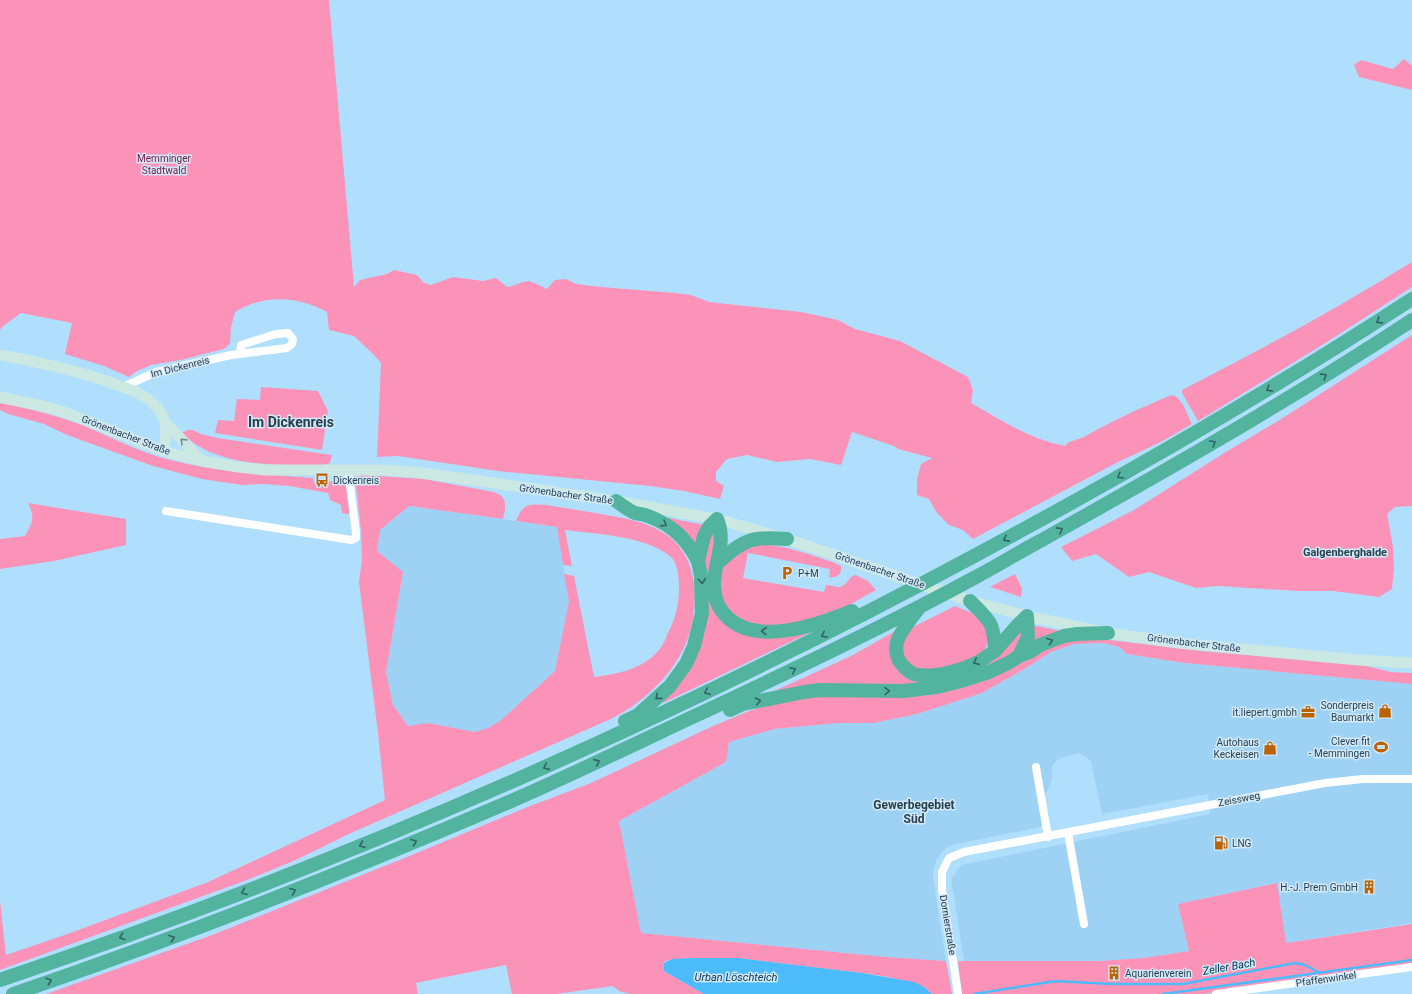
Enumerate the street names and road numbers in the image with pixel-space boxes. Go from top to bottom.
street label: Im Dickenreis [149,354,211,380]
street label: Grönenbacher Straße [80,413,172,457]
street label: Grönenbacher Straße [519,482,613,506]
street label: Grönenbacher Straße [834,549,926,591]
street label: Grönenbacher Straße [1147,632,1241,654]
street label: Zeissweg [1217,790,1261,808]
street label: Dornierstraße [938,894,958,956]
street label: Pfaffenwinkel [1295,969,1357,989]

